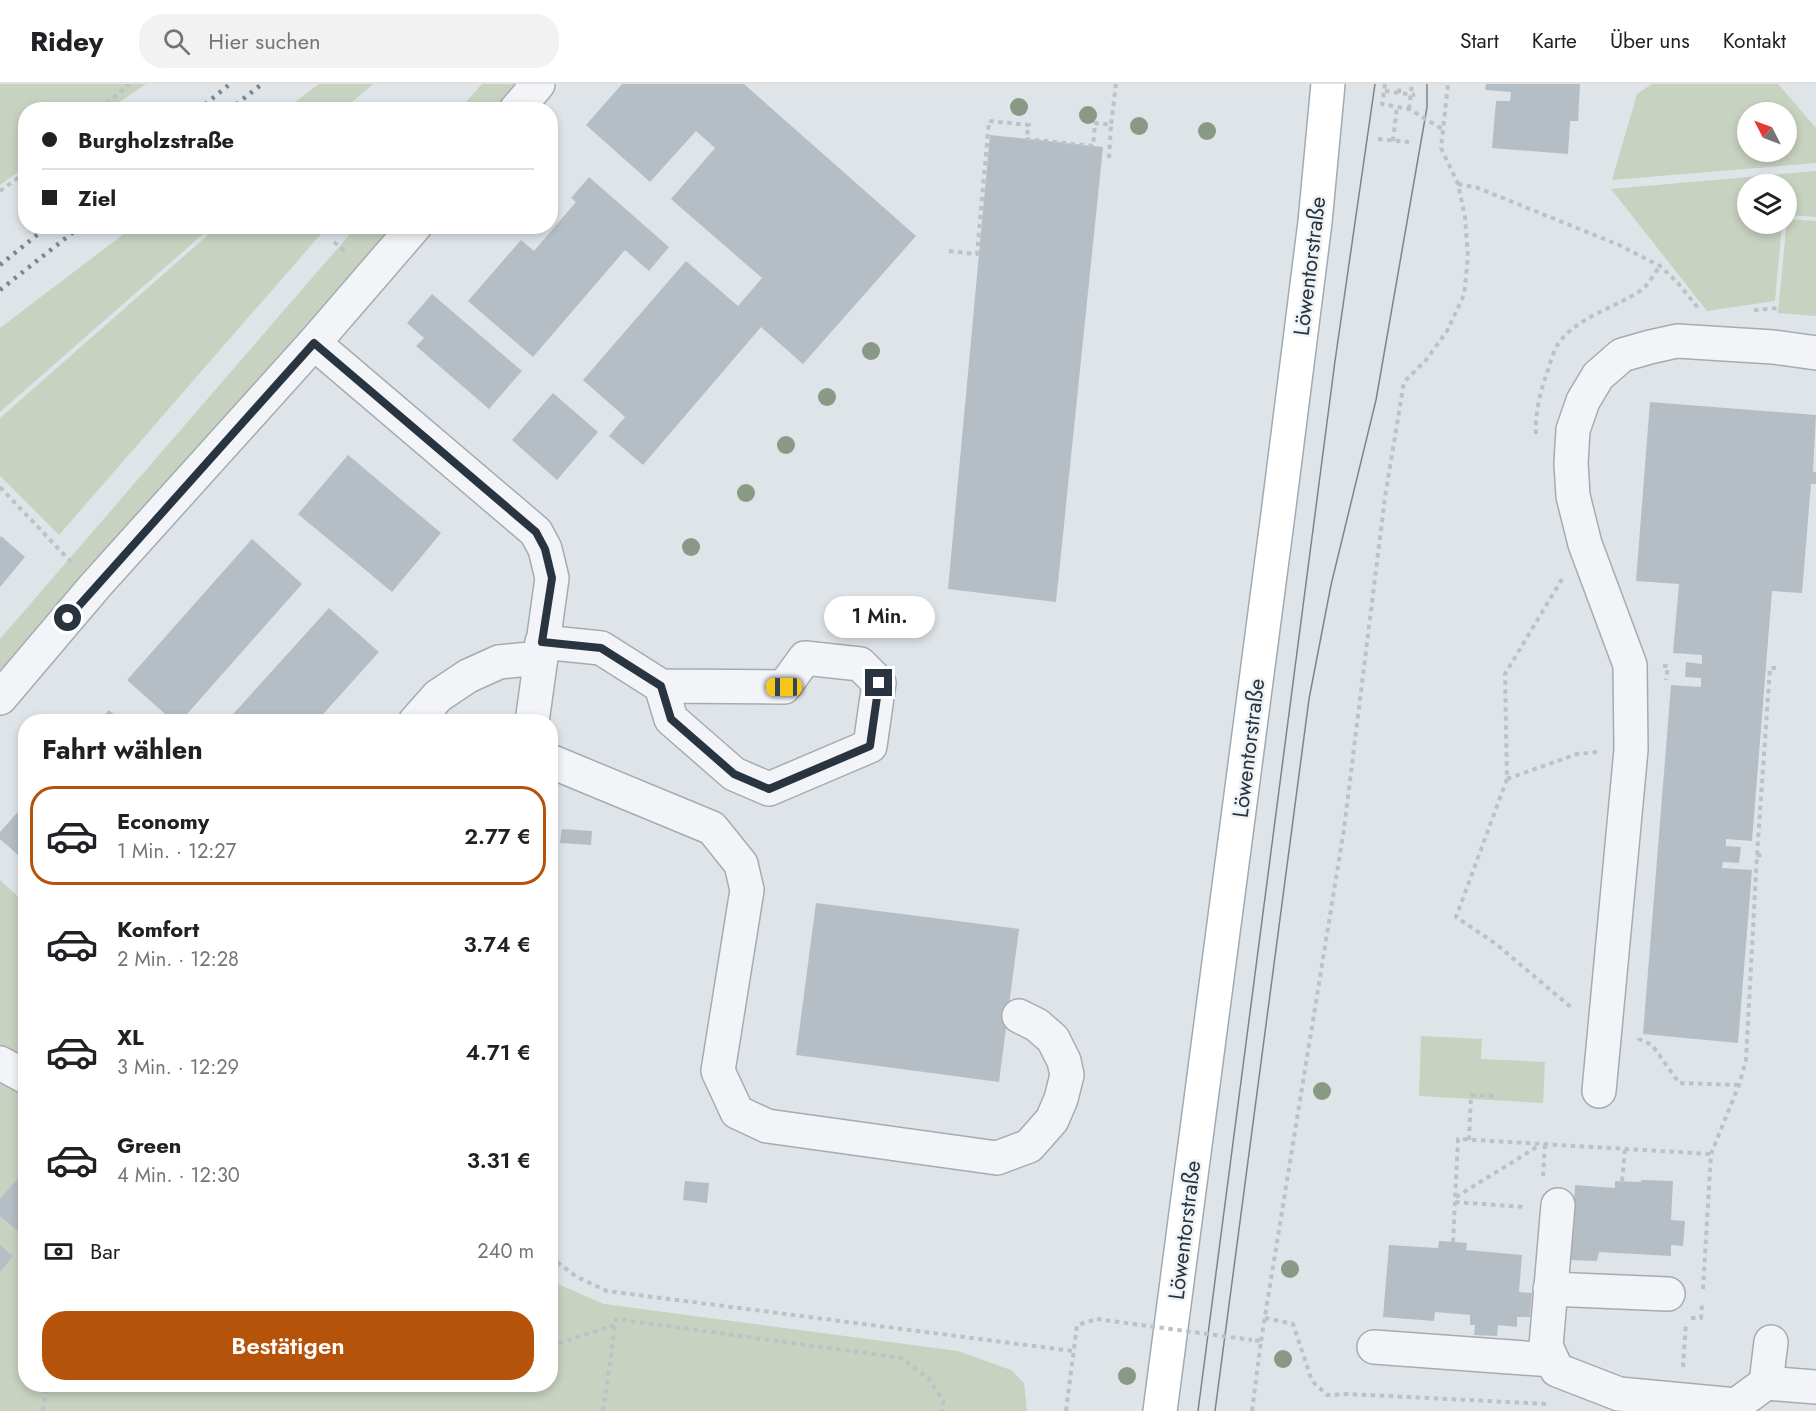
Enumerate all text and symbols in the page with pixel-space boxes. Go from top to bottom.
search box [139,14,559,68]
text: Ridey [30,21,103,62]
icon: search [160,25,193,58]
text: Hier suchen [208,25,321,57]
text: Start [1460,26,1499,56]
text: Karte [1532,26,1577,56]
text: Über uns [1610,26,1690,56]
text: Kontakt [1723,26,1786,56]
north arrow [1737,102,1797,162]
map controls [1737,102,1797,234]
text: Burgholzstraße [78,124,234,156]
button: layers [1737,174,1797,234]
text: Ziel [78,182,116,214]
street label: Löwentorstraße [1285,195,1333,337]
callout: 1 Min. [824,596,934,638]
text: 1 Min. [851,602,908,631]
route start [54,604,81,631]
route end [865,669,892,696]
street label: Löwentorstraße [1224,677,1272,819]
car [766,678,802,696]
text: Fahrt wählen [42,730,203,769]
text: Economy [117,805,209,837]
icon: car [45,809,99,863]
text: 2.77 € [464,820,531,852]
text: 1 Min. · 12:27 [117,837,236,866]
text: Komfort [117,913,199,945]
icon: car [45,917,99,971]
text: 3.74 € [463,928,531,960]
text: 2 Min. · 12:28 [117,945,239,974]
text: XL [117,1021,144,1053]
icon: car [45,1025,99,1079]
text: 4.71 € [465,1036,531,1068]
text: 3 Min. · 12:29 [117,1053,239,1082]
text: Green [117,1129,181,1161]
icon: car [45,1133,99,1187]
text: 3.31 € [467,1144,531,1176]
street label: Löwentorstraße [1160,1159,1208,1301]
text: 4 Min. · 12:30 [117,1161,240,1190]
icon: cash [42,1235,75,1268]
text: Bar [90,1235,120,1267]
text: 240 m [477,1237,534,1266]
button: Bestätigen [42,1311,534,1380]

